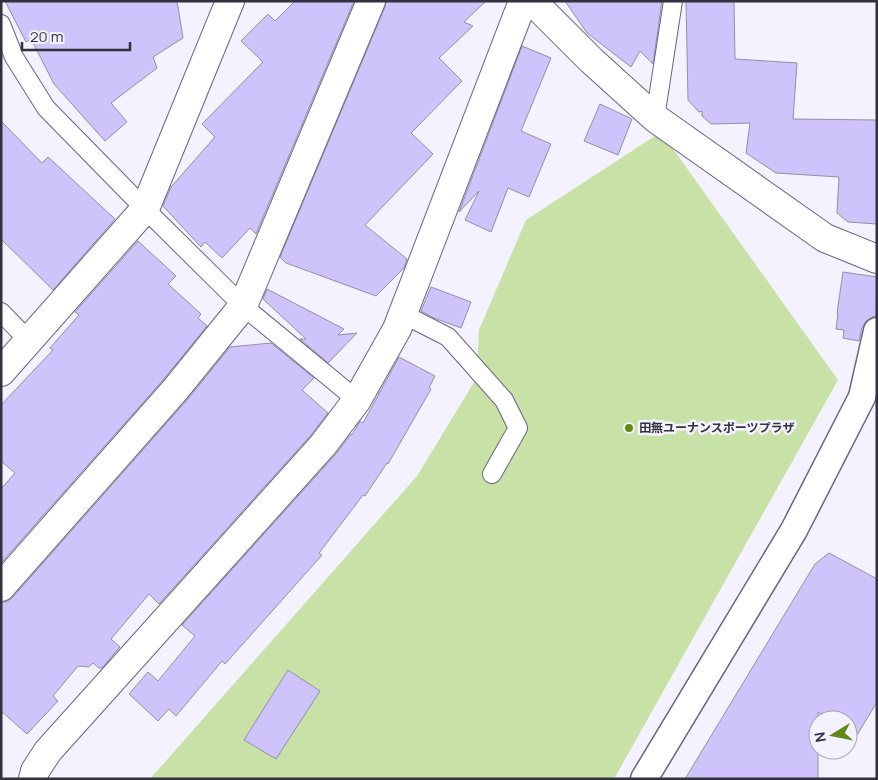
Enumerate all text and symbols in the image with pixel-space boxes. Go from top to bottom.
scale bar [22,20,130,52]
text: 20 m [30,26,63,47]
place label: 田無ユーナンスポーツプラザ [639,419,795,436]
marker: 田無ユーナンスポーツプラザ [623,422,635,434]
north arrow [808,710,858,760]
text: N [809,731,830,744]

